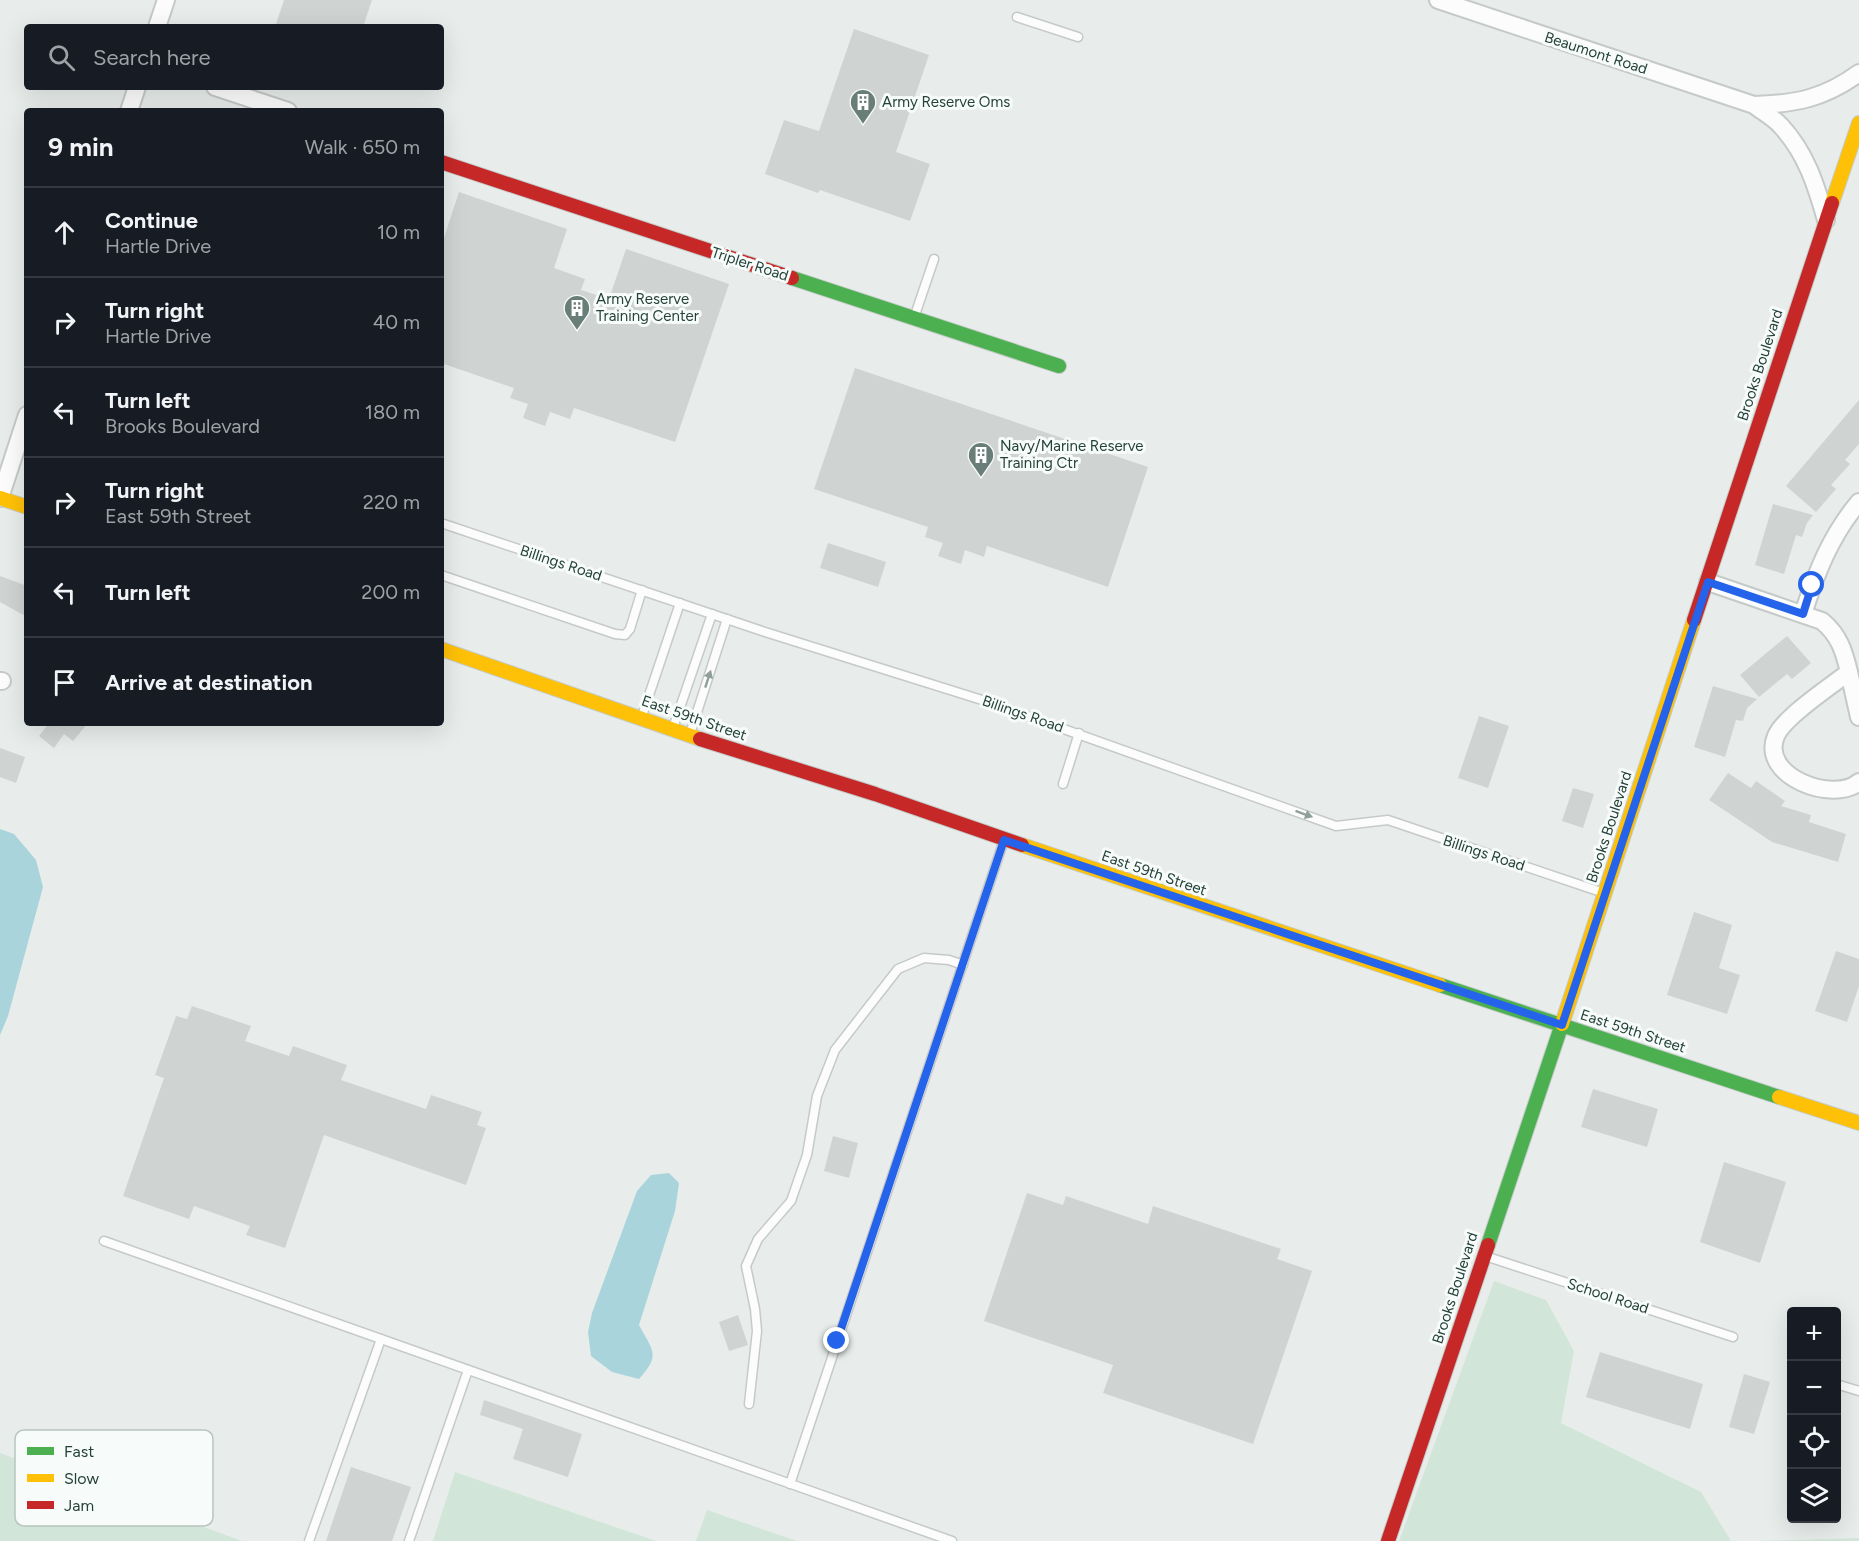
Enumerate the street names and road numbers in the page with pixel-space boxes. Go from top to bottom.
street label: Beaumont Road [1542,28,1650,78]
street label: Tripler Road [709,243,791,285]
street label: Brooks Boulevard [1733,307,1787,423]
street label: Billings Road [518,541,604,585]
street label: East 59th Street [639,692,749,744]
street label: Billings Road [980,692,1066,736]
street label: Brooks Boulevard [1582,769,1636,885]
street label: Billings Road [1441,831,1527,875]
street label: East 59th Street [1099,847,1209,899]
street label: East 59th Street [1578,1005,1688,1057]
street label: Brooks Boulevard [1428,1230,1482,1346]
street label: School Road [1565,1274,1651,1318]

